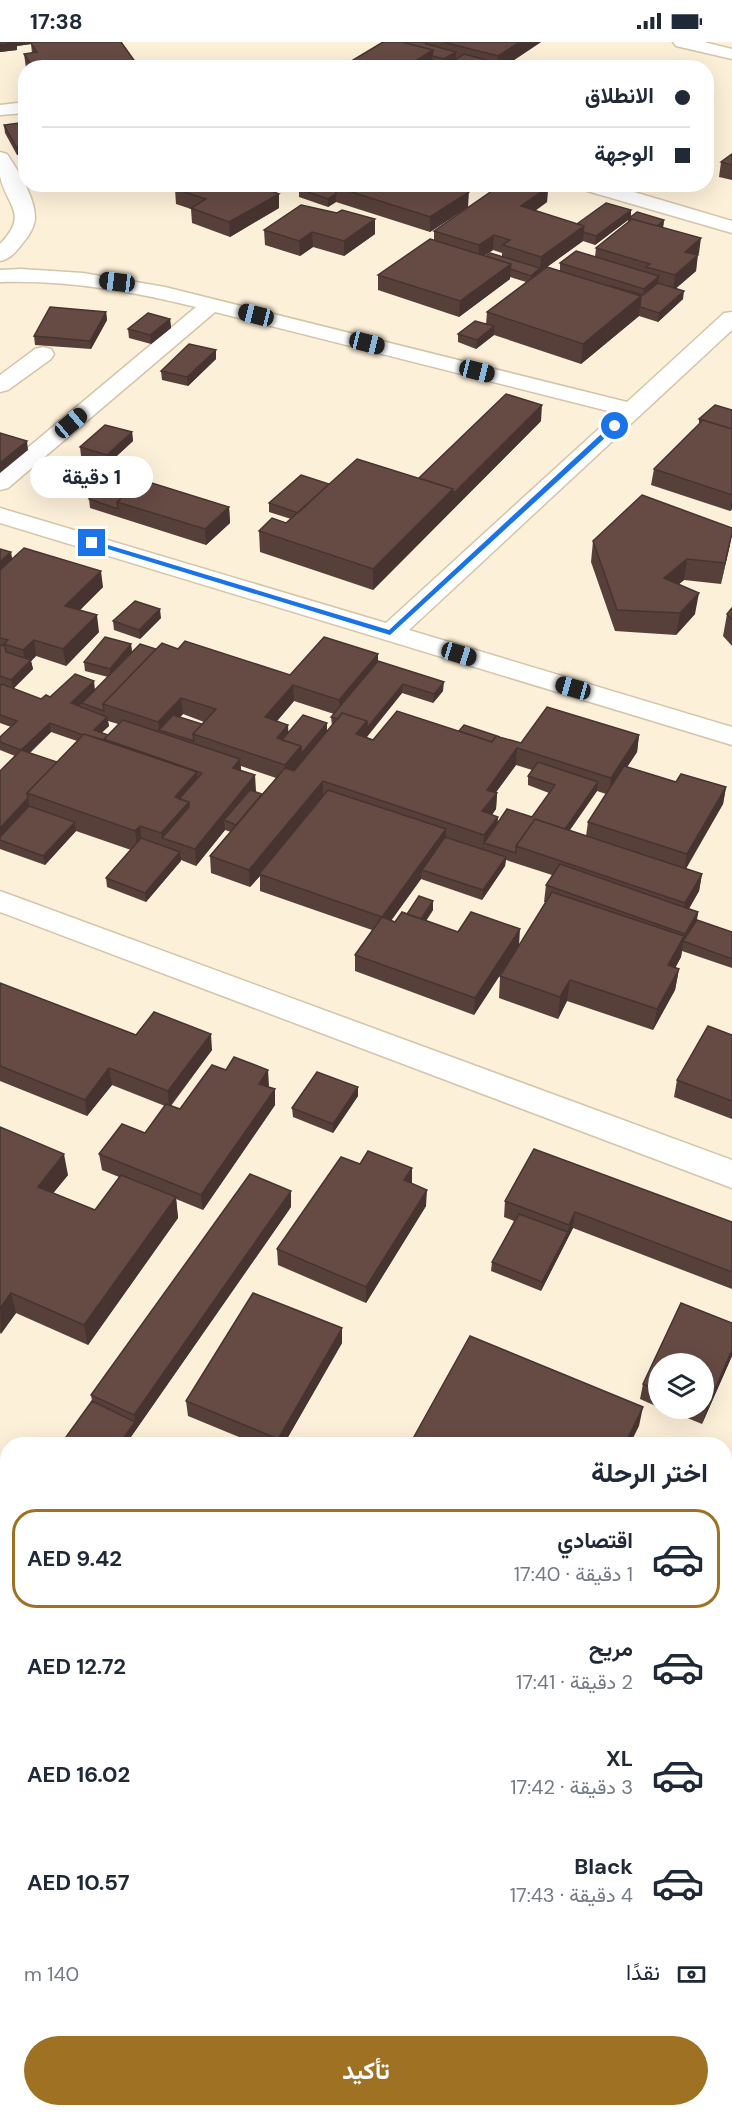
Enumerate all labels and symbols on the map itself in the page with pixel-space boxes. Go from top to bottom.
car [98,271,136,293]
car [236,302,276,328]
car [347,330,387,356]
car [457,358,497,384]
car [51,405,91,441]
route start [601,412,628,439]
callout: 1 دقيقة [31,456,154,498]
route end [78,529,105,556]
car [439,640,479,668]
car [553,674,593,702]

